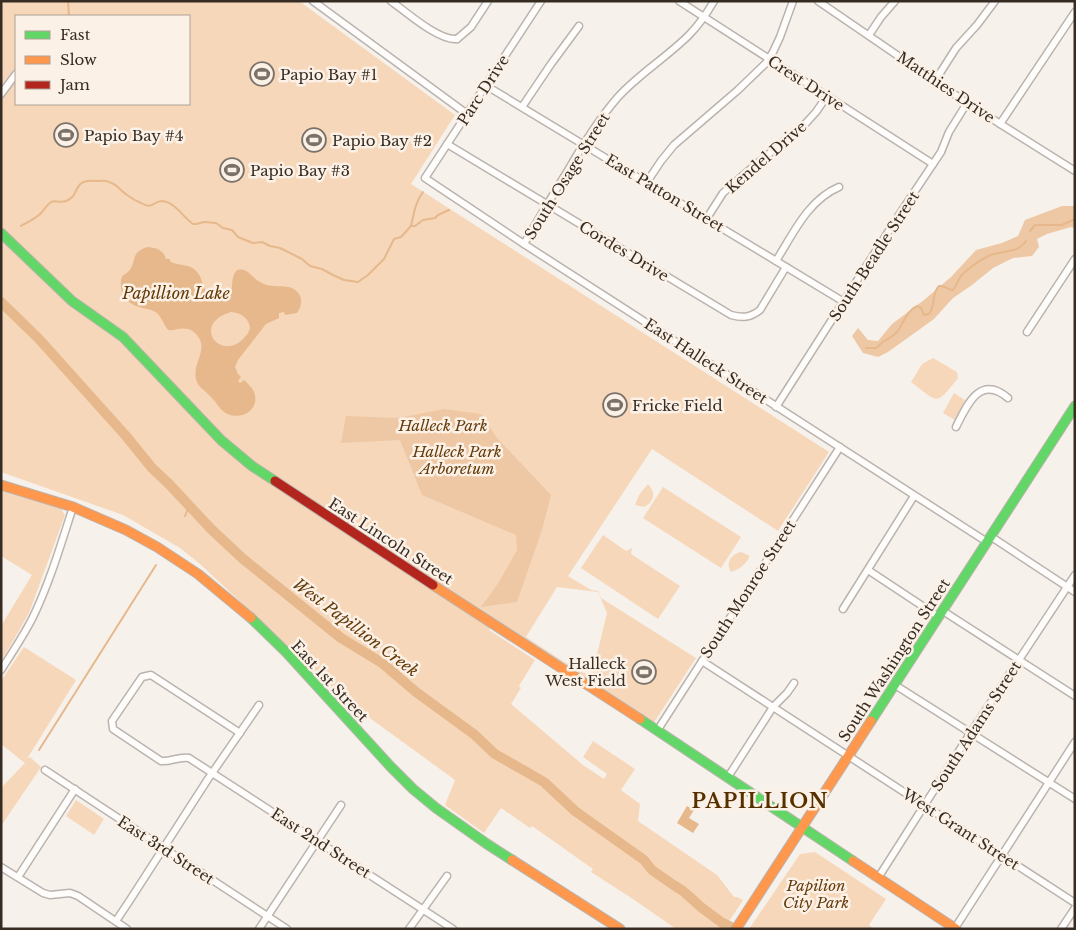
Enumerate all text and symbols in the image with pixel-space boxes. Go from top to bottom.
legend [15,15,190,105]
text: Fast [60,25,91,44]
street label: Matthies Drive [893,47,999,127]
text: Slow [60,50,97,69]
street label: Parc Drive [453,51,513,129]
street label: Crest Drive [764,51,848,115]
sports icon: Papio Bay #1 [249,61,275,87]
place label: Papio Bay #1 [280,65,377,84]
text: Jam [58,75,90,94]
street label: South Osage Street [520,109,614,243]
street label: Kendel Drive [722,117,810,197]
sports icon: Papio Bay #4 [53,122,79,148]
place label: Papio Bay #4 [84,126,184,145]
sports icon: Papio Bay #2 [301,127,327,153]
place label: Papio Bay #2 [332,131,432,150]
street label: East Patton Street [602,150,728,236]
sports icon: Papio Bay #3 [219,157,245,183]
place label: Papio Bay #3 [250,161,350,180]
street label: South Beadle Street [825,187,923,325]
street label: Cordes Drive [576,217,672,285]
water label: Papillion Lake [121,283,231,303]
street label: East Halleck Street [641,314,771,408]
sports icon: Fricke Field [602,392,628,418]
place label: Fricke Field [632,396,723,415]
park label: Halleck Park [397,416,488,435]
park label: Halleck Park Arboretum [411,442,502,478]
street label: East Lincoln Street [325,494,457,589]
street label: South Monroe Street [696,516,800,662]
water label: West Papillion Creek [289,573,423,681]
street label: South Washington Street [834,575,954,745]
street label: East 1st Street [287,636,373,726]
place label: Halleck West Field [544,654,627,690]
street label: South Adams Street [927,657,1025,795]
sports icon: Halleck West Field [631,659,657,685]
street label: West Grant Street [898,784,1023,874]
district label: PAPILLION [691,789,829,813]
street label: East 2nd Street [268,804,375,882]
street label: East 3rd Street [114,812,218,889]
park label: Papilion City Park [783,876,849,912]

